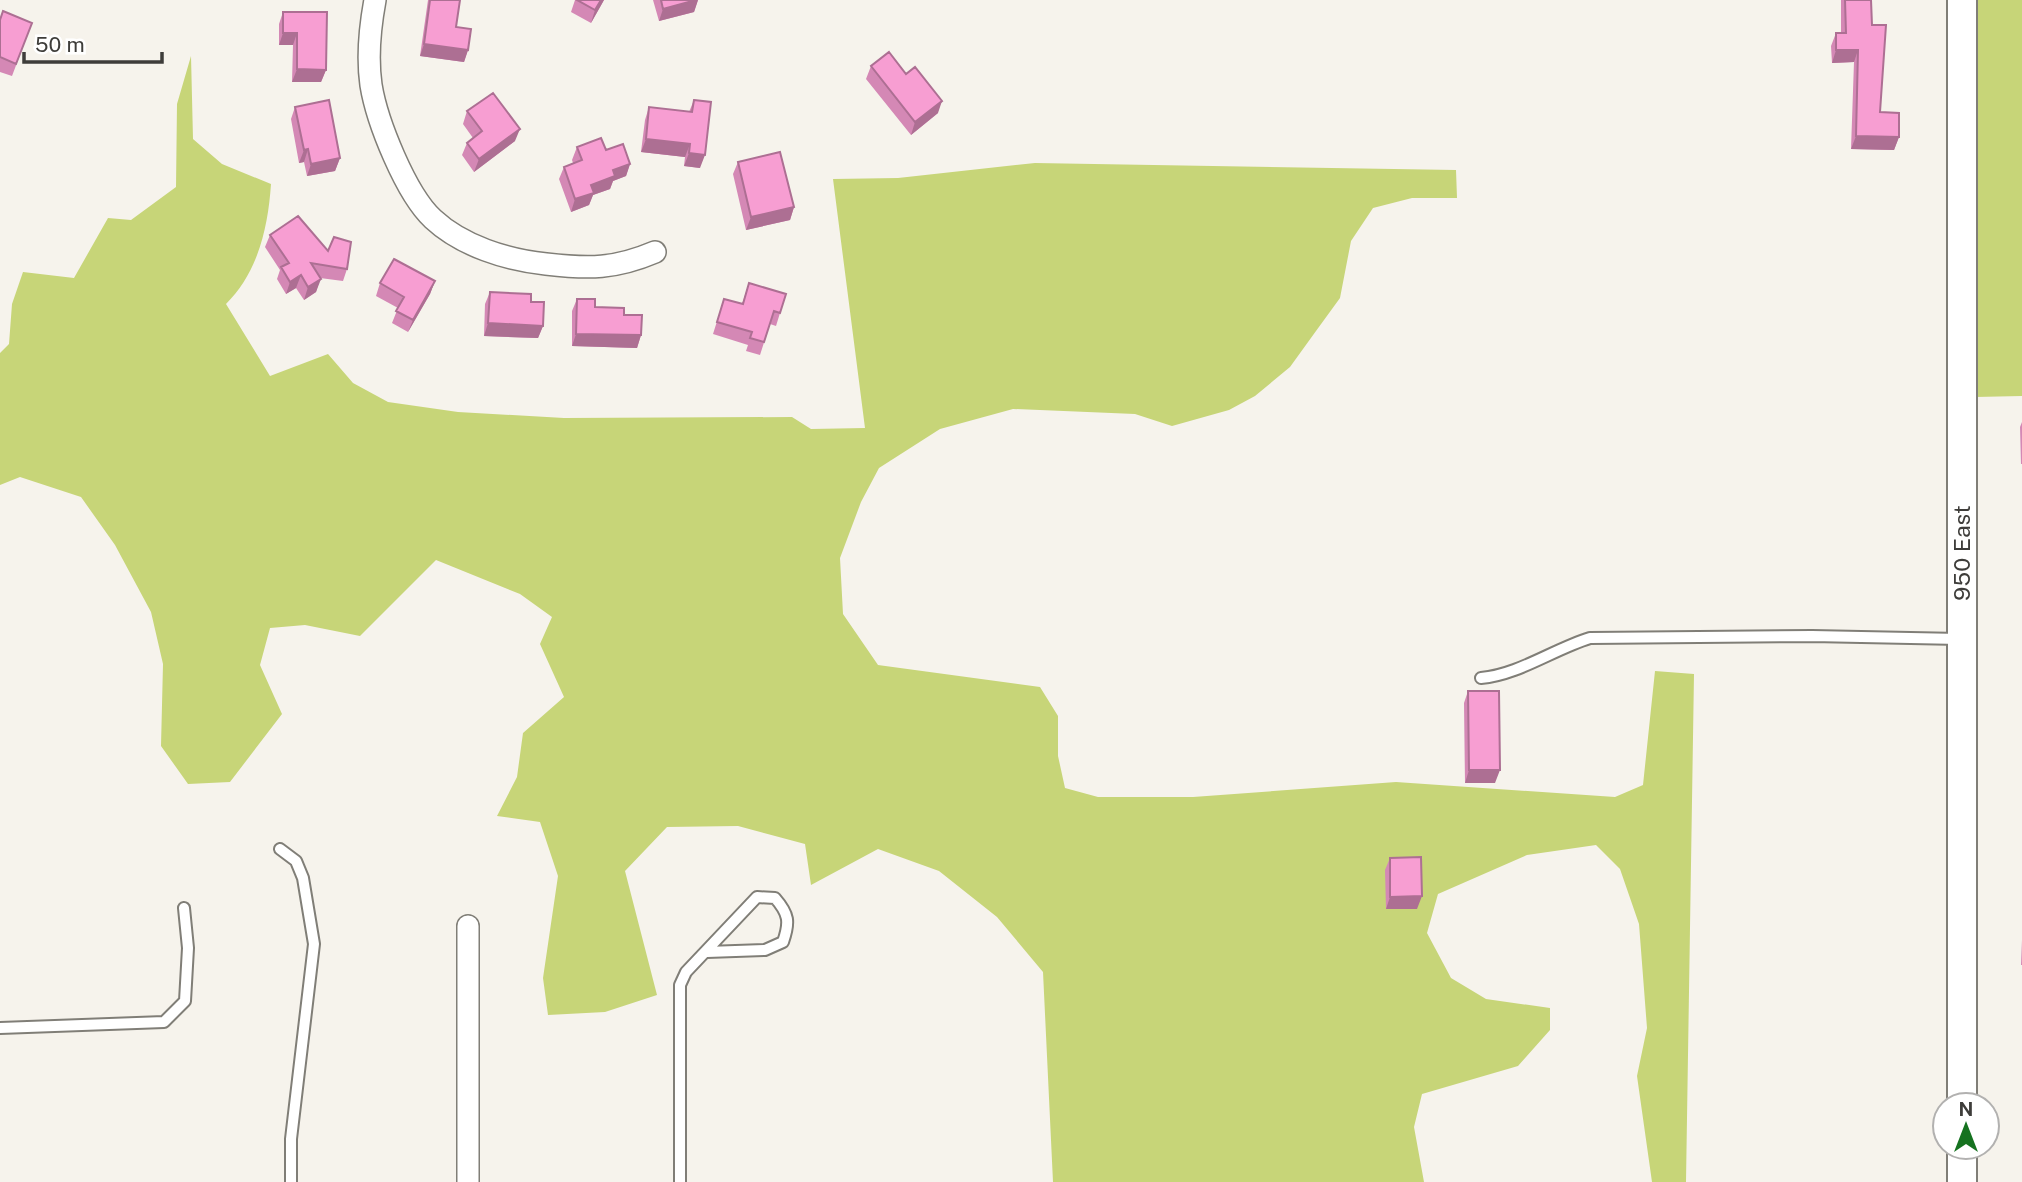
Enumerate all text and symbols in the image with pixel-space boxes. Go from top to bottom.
scale bar [24,21,163,65]
text: 50 m [35,32,85,57]
street label: 950 East [1948,505,1975,601]
north arrow [1931,1091,2001,1161]
text: N [1959,1098,1973,1120]

